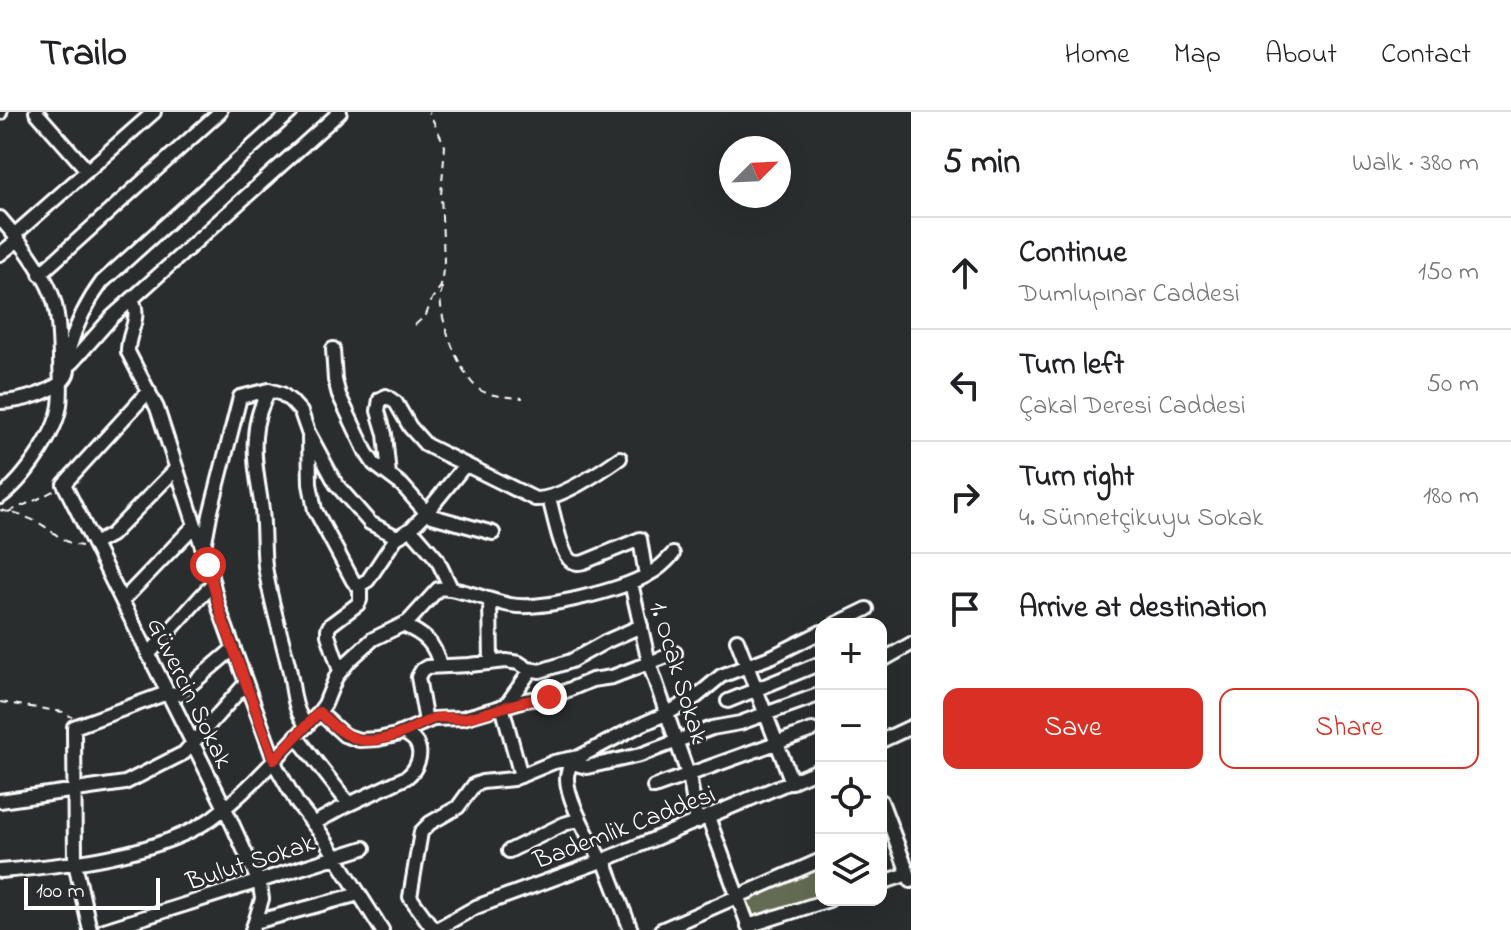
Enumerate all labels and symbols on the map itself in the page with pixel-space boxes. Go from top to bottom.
north arrow [719,136,791,208]
route start [190,547,226,583]
street label: 1. Ocak Sokak [637,597,717,749]
street label: Güvercin Sokak [135,612,241,776]
route end [531,679,567,715]
street label: Bademlik Caddesi [528,777,722,881]
street label: Bulut Sokak [181,825,321,903]
scale bar [24,874,160,910]

